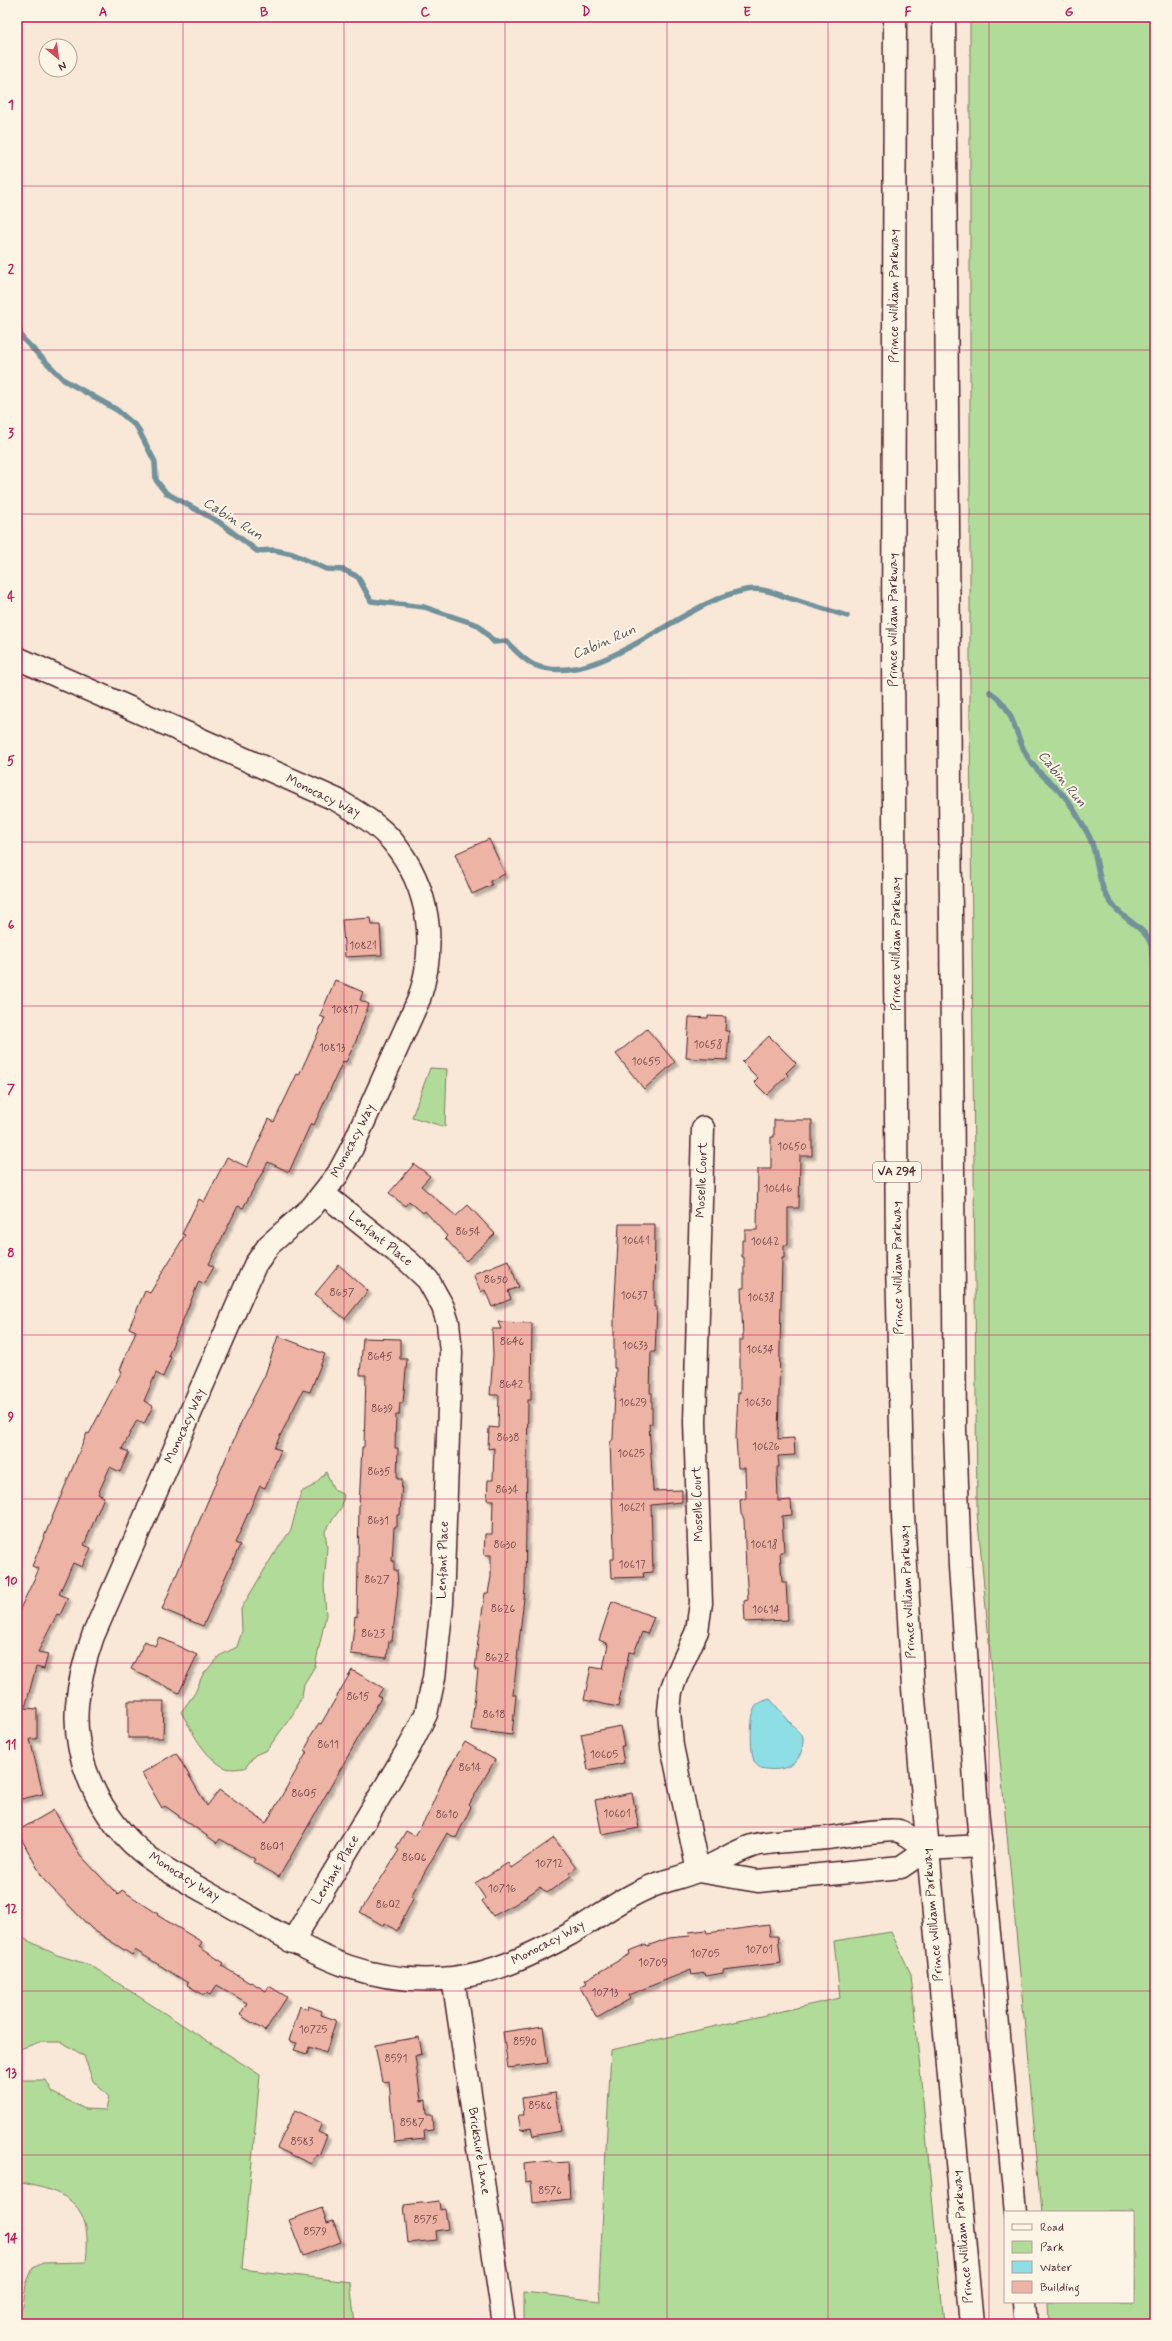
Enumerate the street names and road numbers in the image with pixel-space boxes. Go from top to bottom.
street label: Prince William Parkway [886,229,903,363]
street label: Prince William Parkway [885,553,902,687]
street label: Monocacy Way [283,771,363,821]
street label: Prince William Parkway [888,877,905,1011]
street label: Monocacy Way [327,1101,379,1181]
street label: Moselle Court [692,1141,712,1218]
road number: VA 294 [873,1162,921,1182]
street label: Prince William Parkway [888,1201,908,1335]
street label: Lenfant Place [344,1208,416,1270]
street label: Monocacy Way [161,1386,209,1466]
street label: Moselle Court [688,1465,708,1542]
street label: Lenfant Place [433,1520,453,1599]
street label: Prince William Parkway [896,1525,920,1659]
street label: Lenfant Place [309,1832,363,1908]
street label: Monocacy Way [145,1848,223,1906]
street label: Prince William Parkway [919,1848,947,1982]
street label: Monocacy Way [508,1917,588,1969]
street label: Brickshire Lane [464,2106,494,2196]
street label: Prince William Parkway [949,2170,977,2304]

